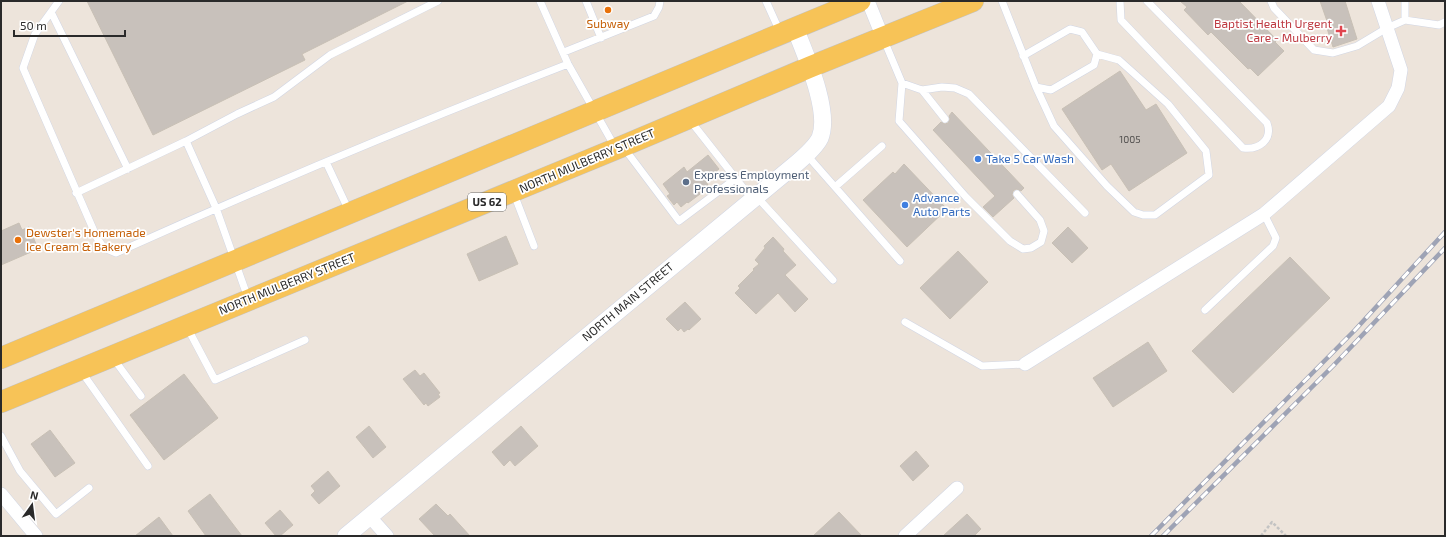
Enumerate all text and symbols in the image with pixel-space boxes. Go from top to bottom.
marker: Subway [603,5,613,15]
scale bar [14,12,125,38]
place label: Subway [586,16,630,30]
place label: Baptist Health Urgent Care - Mulberry [1214,16,1333,44]
text: 50 m [20,18,47,32]
marker: Baptist Health Urgent Care - Mulberry [1335,25,1347,37]
street label: NORTH MULBERRY STREET [517,125,656,195]
house number: 1005 [1119,133,1141,145]
place label: Take 5 Car Wash [986,151,1074,165]
marker: Take 5 Car Wash [973,154,983,164]
place label: Express Employment Professionals [694,167,810,195]
marker: Express Employment Professionals [681,177,691,187]
place label: Advance Auto Parts [913,190,970,218]
road number: US 62 [468,193,506,211]
marker: Advance Auto Parts [900,200,910,210]
place label: Dewster's Homemade Ice Cream & Bakery [26,225,146,253]
marker: Dewster's Homemade Ice Cream & Bakery [13,235,23,245]
street label: NORTH MULBERRY STREET [216,249,357,317]
street label: NORTH MAIN STREET [579,259,676,344]
north arrow [12,485,52,525]
text: N [29,488,40,502]

